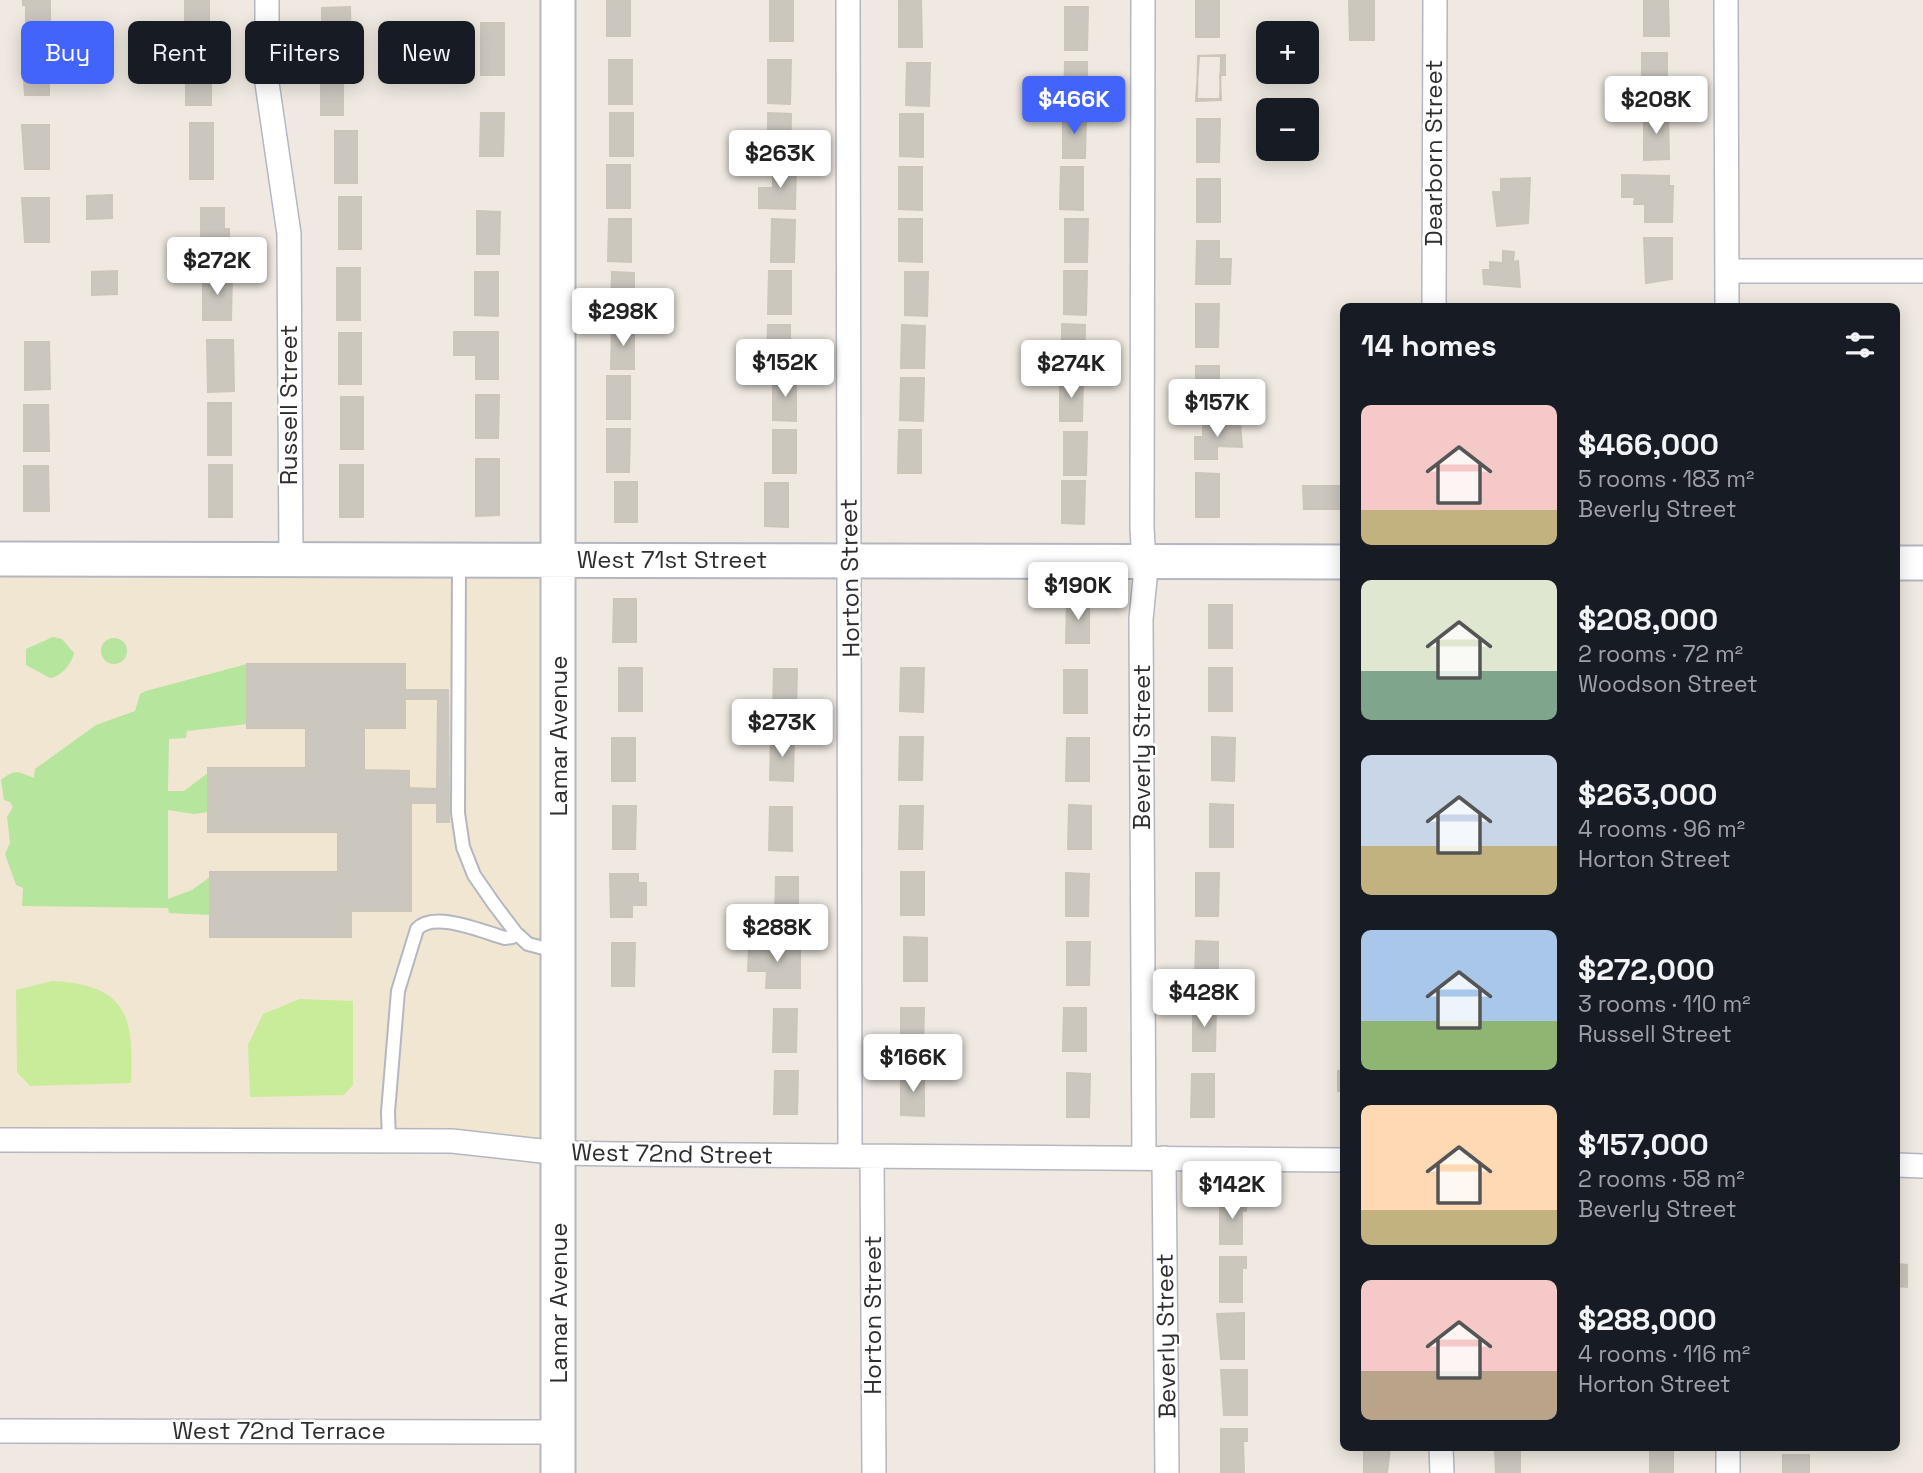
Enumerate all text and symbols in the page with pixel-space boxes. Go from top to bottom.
chip: Buy [21,21,114,84]
chip: Rent [128,21,231,84]
chip: Filters [245,21,364,84]
chip: New [378,21,475,84]
map controls [1256,21,1319,161]
button: + [1256,21,1319,84]
street label: Dearborn Street [1418,60,1449,246]
pin: $466K [1025,76,1123,136]
pin: $208K [1607,76,1705,136]
text: $466K [1038,84,1110,114]
text: $208K [1621,84,1691,114]
button: − [1256,98,1319,161]
pin: $263K [731,130,829,190]
text: $263K [745,138,815,168]
pin: $272K [168,238,266,297]
text: $272K [183,245,251,275]
pin: $298K [574,288,672,348]
text: $298K [588,296,658,326]
street label: Russell Street [273,325,304,485]
text: 14 homes [1361,326,1497,365]
icon: filters [1841,326,1879,364]
pin: $152K [736,340,834,399]
pin: $274K [1022,340,1120,400]
text: $152K [752,347,818,377]
text: $274K [1037,348,1105,378]
pin: $157K [1168,380,1266,439]
text: $157K [1185,387,1250,417]
text: $466,000 [1578,425,1719,464]
icon: home [1417,433,1501,517]
text: 5 rooms · 183 m² [1578,464,1754,494]
text: Beverly Street [1578,494,1736,524]
street label: Horton Street [833,498,866,658]
street label: West 71st Street [577,544,767,575]
pin: $190K [1029,562,1127,622]
text: $190K [1044,570,1112,600]
text: $208,000 [1578,600,1718,639]
icon: home [1417,608,1501,692]
text: 2 rooms · 72 m² [1578,639,1743,669]
street label: Lamar Avenue [543,655,574,817]
street label: Beverly Street [1126,664,1157,830]
text: Woodson Street [1578,669,1758,699]
pin: $273K [733,700,831,759]
text: $273K [748,707,816,737]
text: $263,000 [1578,775,1718,814]
icon: home [1417,783,1501,867]
text: 4 rooms · 96 m² [1578,814,1745,844]
text: Horton Street [1578,844,1731,874]
pin: $288K [728,904,826,964]
text: $288K [742,912,812,942]
text: $272,000 [1578,950,1715,989]
icon: home [1417,958,1501,1042]
pin: $428K [1155,970,1253,1029]
text: $428K [1169,977,1239,1007]
text: 3 rooms · 110 m² [1578,989,1751,1019]
text: Russell Street [1578,1019,1732,1049]
pin: $166K [864,1034,962,1094]
text: $166K [879,1042,947,1072]
text: $157,000 [1578,1125,1709,1164]
icon: home [1417,1133,1501,1217]
street label: West 72nd Street [571,1136,773,1171]
pin: $142K [1183,1162,1281,1221]
text: 2 rooms · 58 m² [1578,1164,1745,1194]
text: $142K [1198,1169,1266,1199]
text: Beverly Street [1578,1194,1736,1224]
street label: Lamar Avenue [543,1222,574,1384]
street label: Horton Street [857,1235,888,1395]
street label: Beverly Street [1149,1253,1182,1419]
text: $288,000 [1578,1300,1717,1339]
icon: home [1417,1308,1501,1392]
text: 4 rooms · 116 m² [1578,1339,1750,1369]
text: Horton Street [1578,1369,1731,1399]
street label: West 72nd Terrace [172,1415,386,1446]

